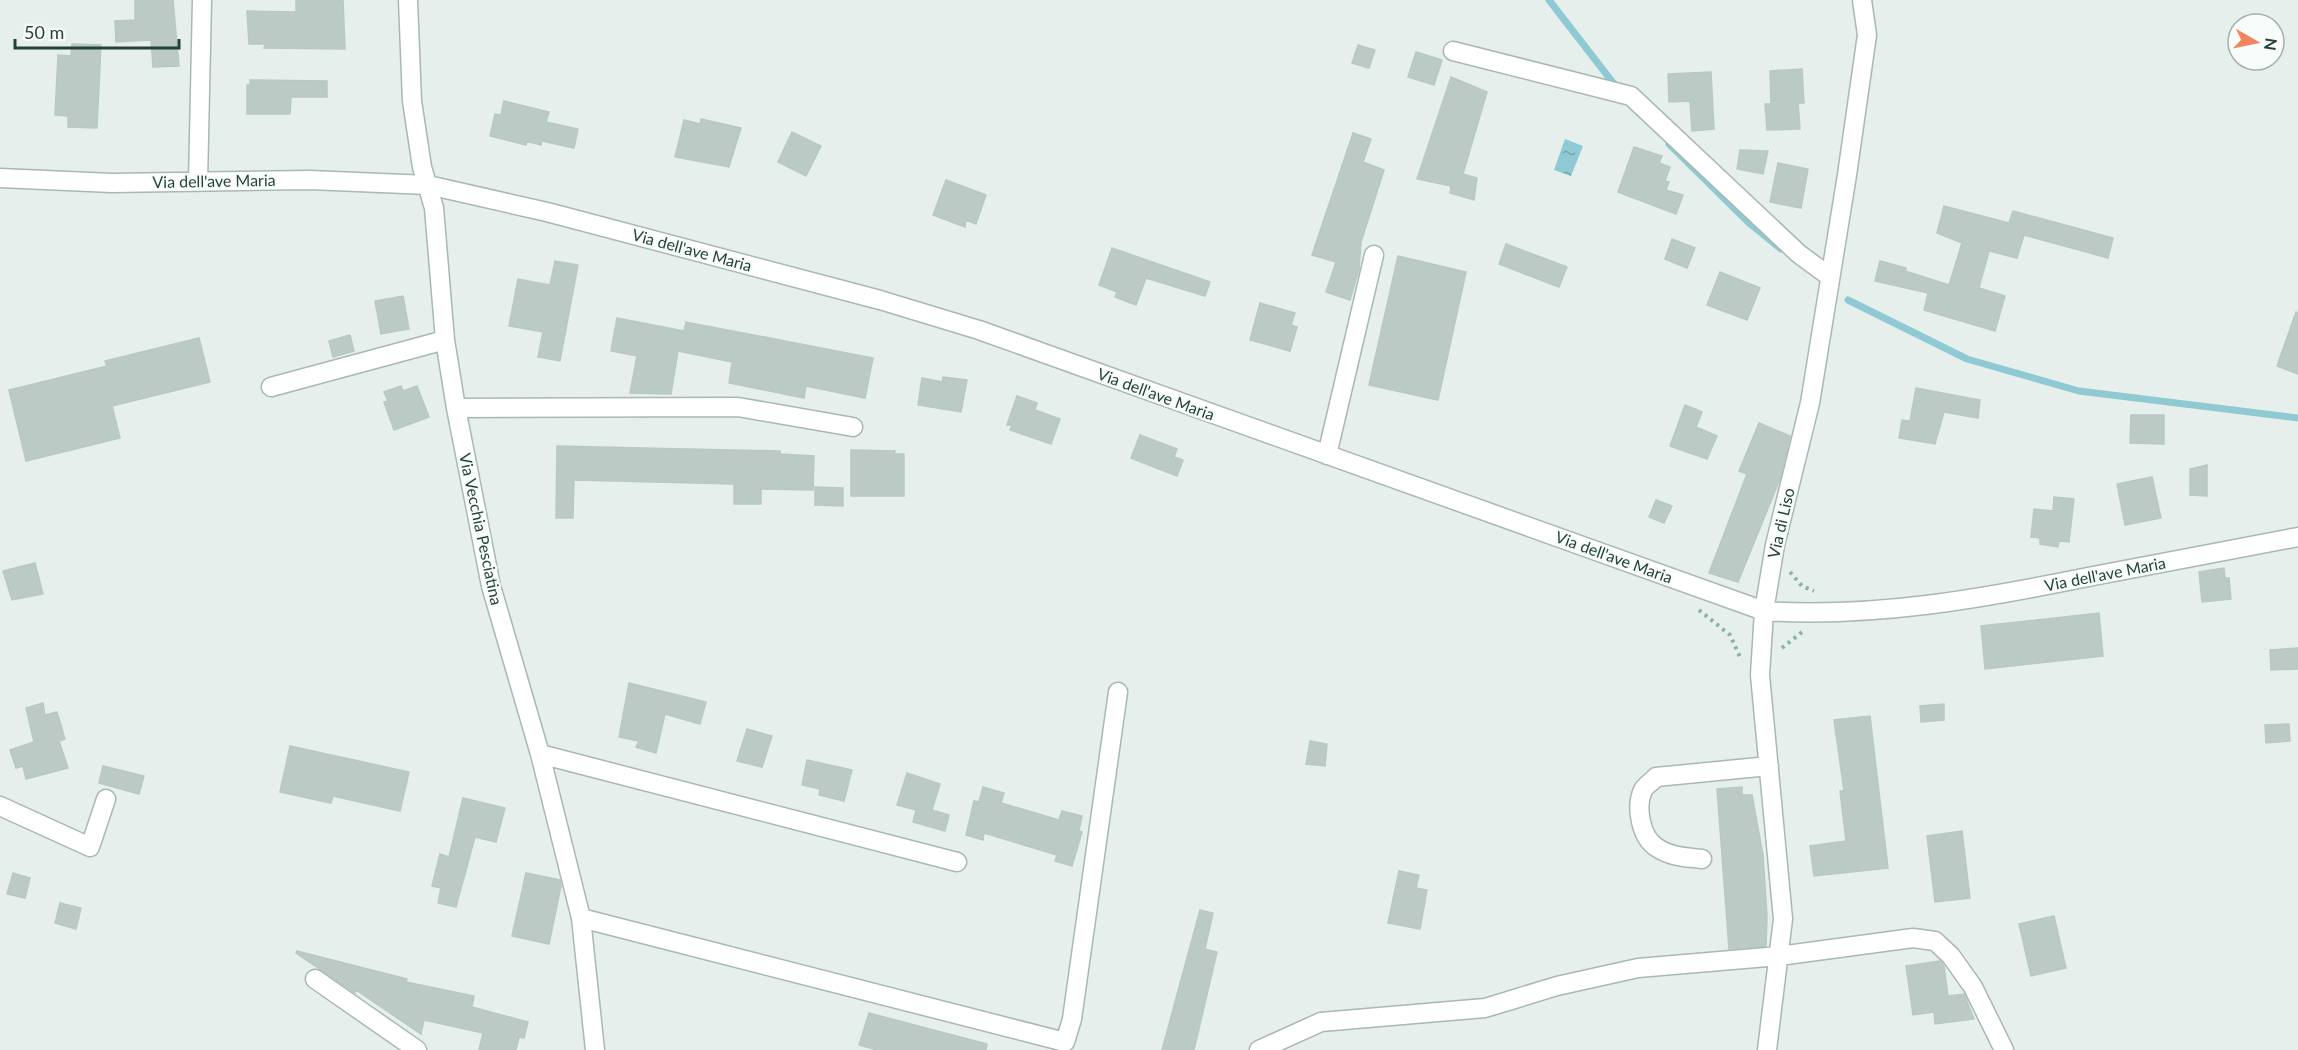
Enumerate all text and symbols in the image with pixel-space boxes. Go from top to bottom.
scale bar [15,12,178,50]
north arrow [2226,12,2286,72]
text: 50 m [24,21,64,43]
text: N [2261,37,2282,52]
street label: Via dell'ave Maria [152,170,276,191]
street label: Via dell'ave Maria [630,224,754,275]
street label: Via dell'ave Maria [1095,364,1217,424]
street label: Via Vecchia Pesciatina [456,451,507,607]
street label: Via di Liso [1763,486,1798,560]
street label: Via dell'ave Maria [1553,527,1675,587]
street label: Via dell'ave Maria [2043,552,2167,595]

